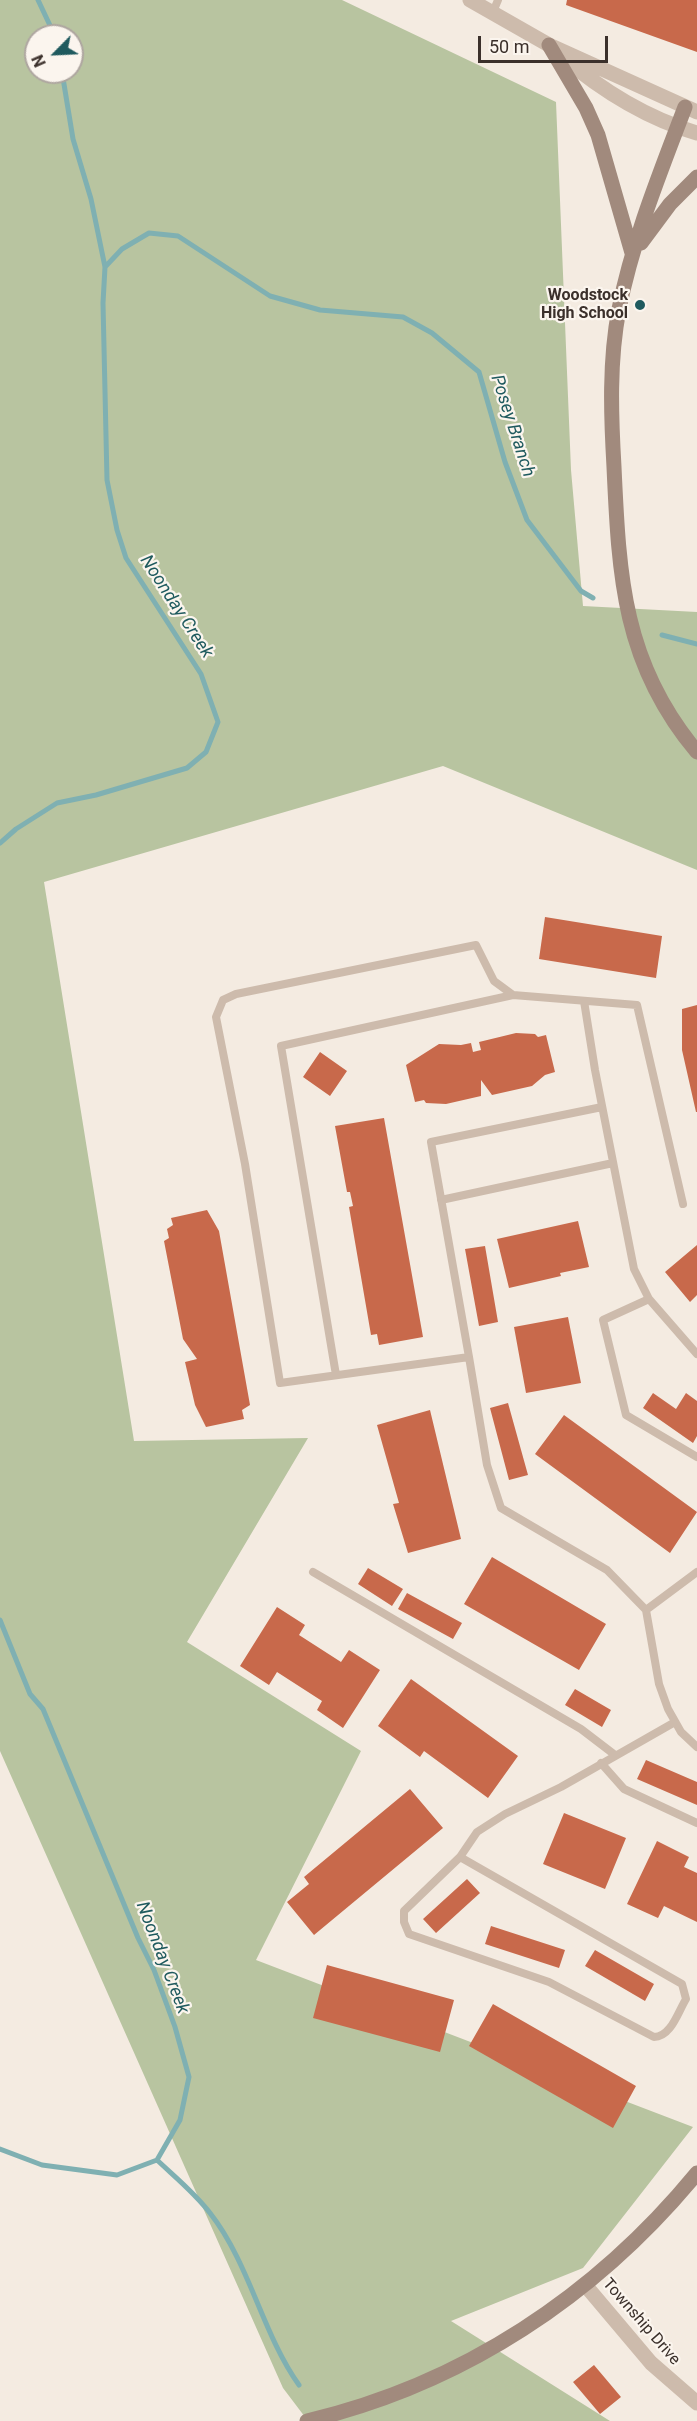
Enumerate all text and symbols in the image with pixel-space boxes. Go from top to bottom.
north arrow [24,24,84,84]
scale bar [481,24,612,62]
text: 50 m [489,36,529,57]
text: N [28,52,50,70]
place label: Woodstock High School [541,286,628,324]
marker: Woodstock High School [633,298,647,312]
water label: Posey Branch [485,372,539,480]
water label: Noonday Creek [135,551,217,663]
water label: Noonday Creek [131,1899,193,2017]
street label: Township Drive [598,2275,684,2369]

